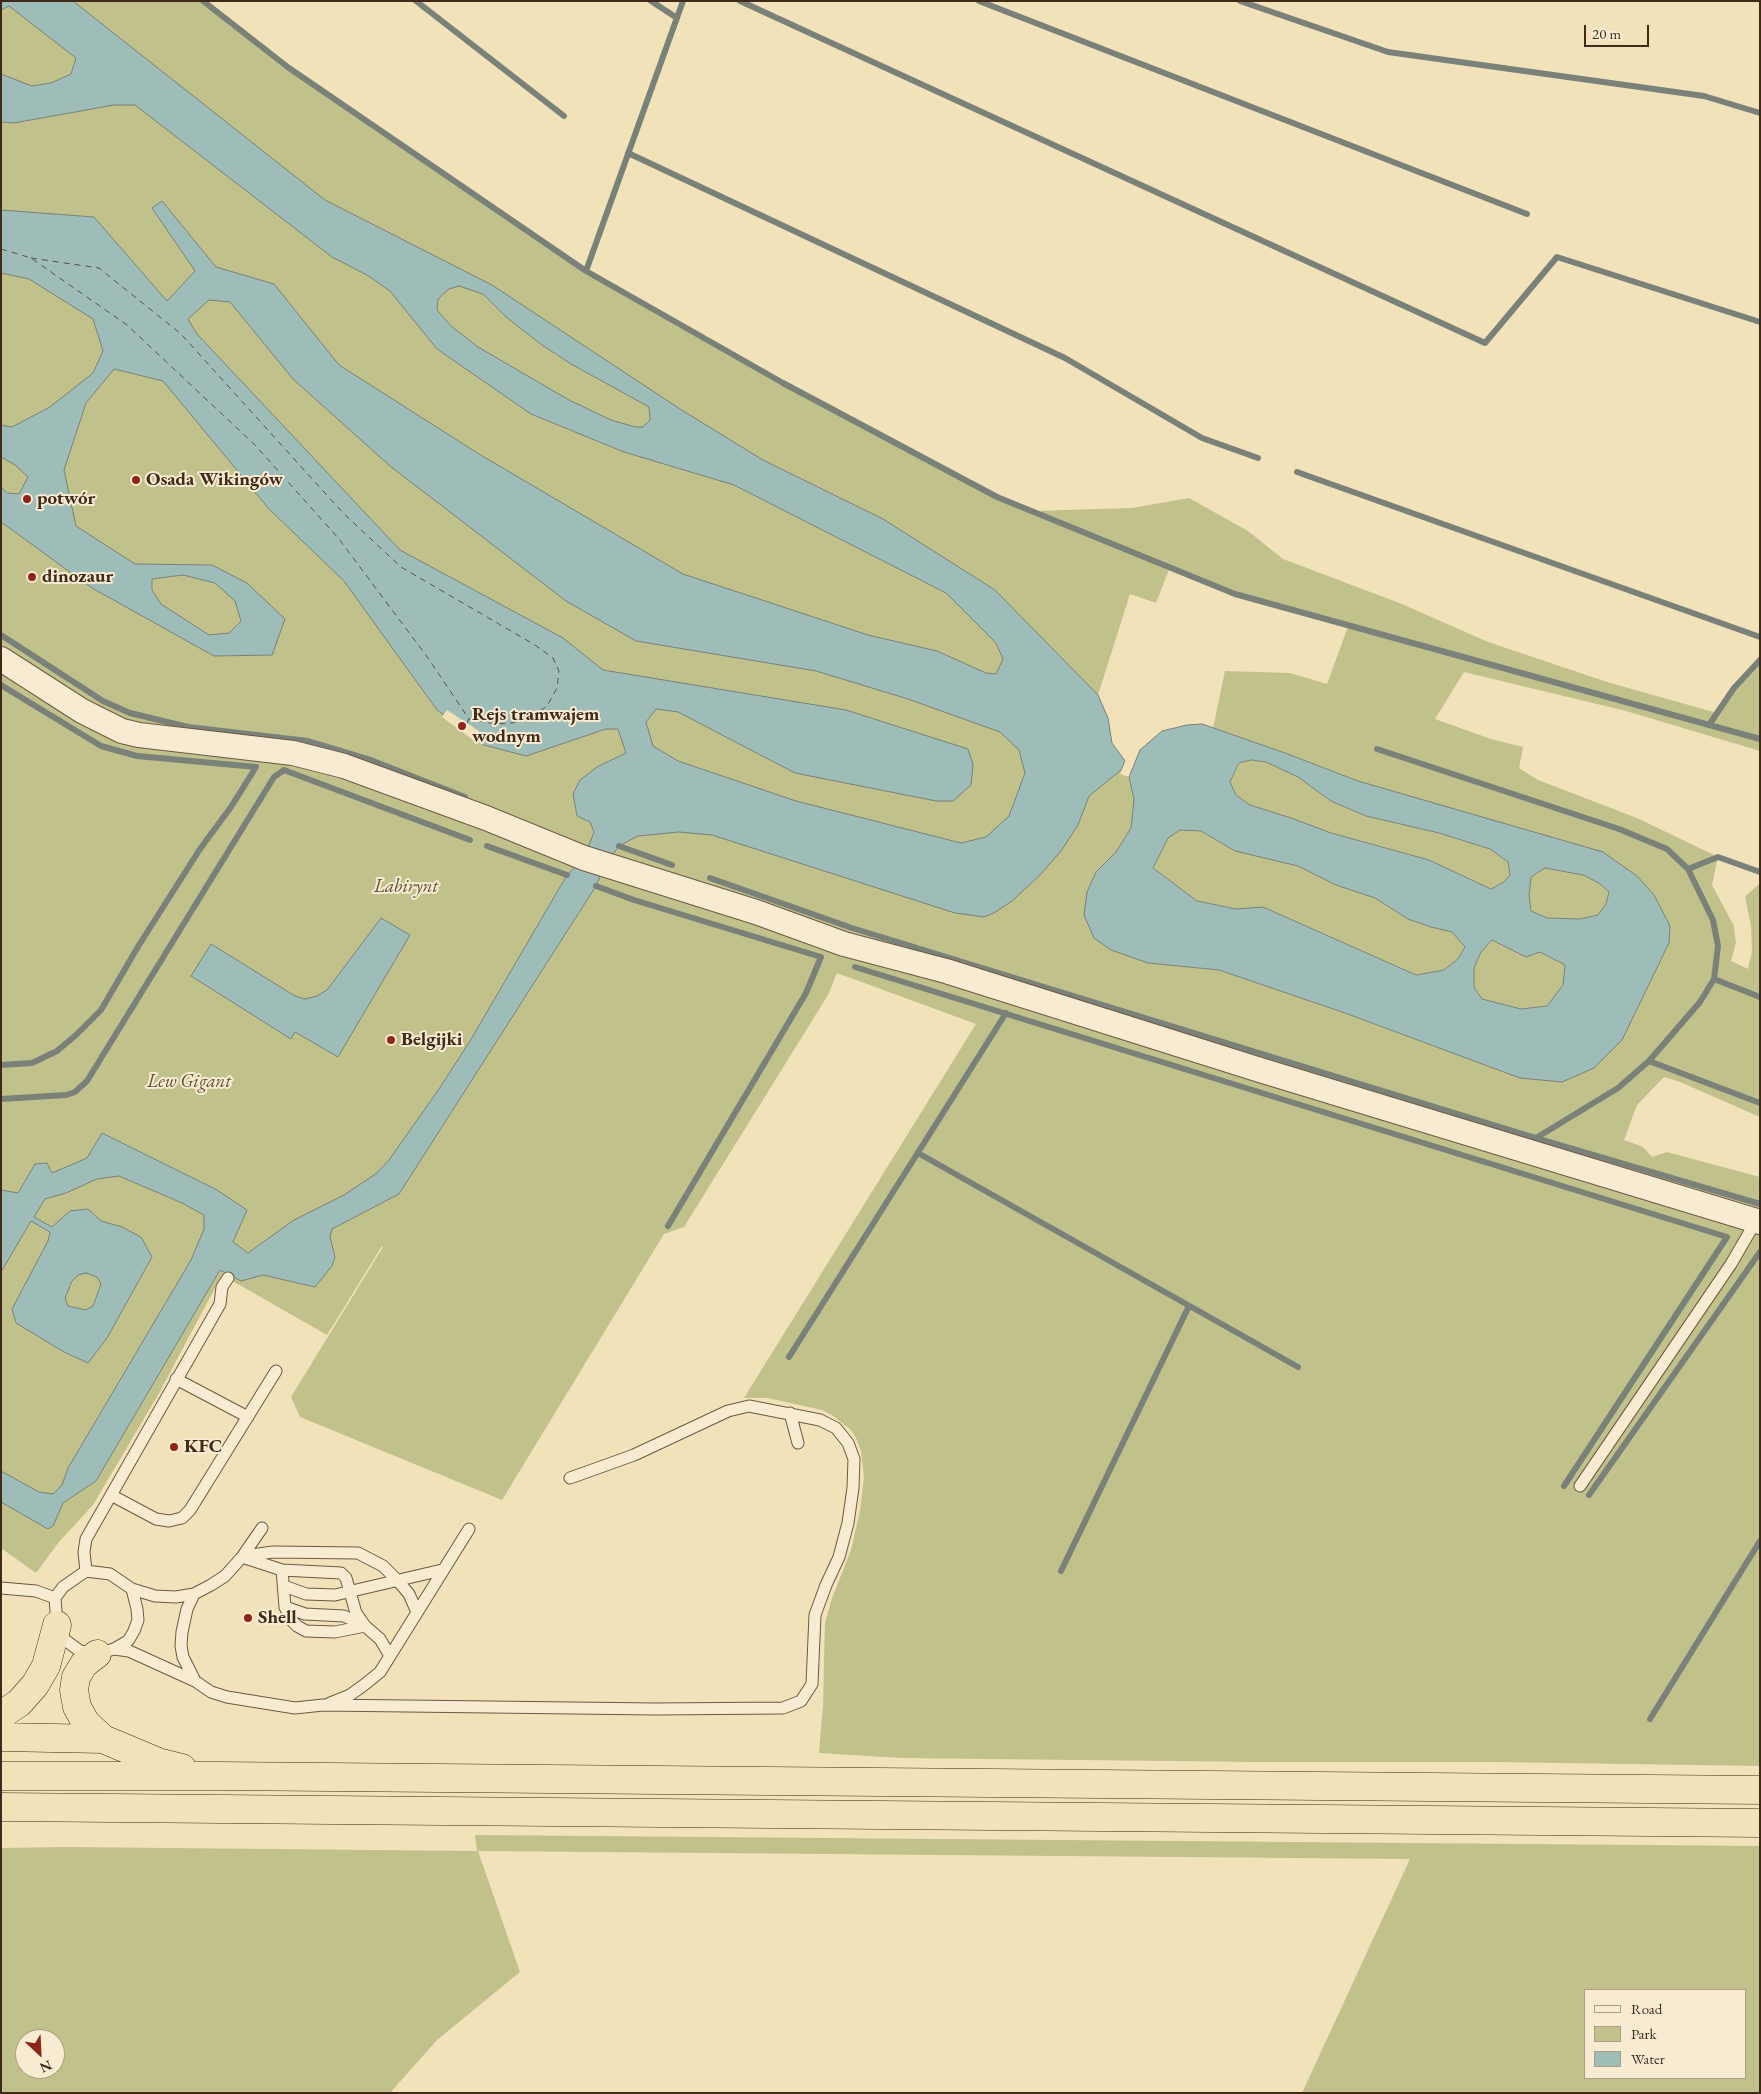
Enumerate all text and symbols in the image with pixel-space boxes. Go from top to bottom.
scale bar [1586,15,1651,47]
text: 20 m [1592,24,1621,43]
place label: Osada Wikingów [146,469,283,491]
marker: Osada Wikingów [130,474,142,486]
place label: potwór [37,488,95,510]
marker: potwór [21,493,33,505]
place label: dinozaur [42,566,113,588]
marker: dinozaur [26,571,38,583]
place label: Rejs tramwajem wodnym [472,704,599,748]
marker: Rejs tramwajem wodnym [456,720,468,732]
park label: Labirynt [374,876,438,898]
place label: Belgijki [401,1029,462,1051]
marker: Belgijki [385,1034,397,1046]
park label: Lew Gigant [147,1071,231,1093]
place label: KFC [184,1436,222,1458]
marker: KFC [168,1441,180,1453]
place label: Shell [258,1607,297,1629]
marker: Shell [242,1612,254,1624]
legend [1584,1989,1746,2079]
text: Road [1631,1999,1662,2018]
text: Park [1631,2024,1657,2043]
north arrow [15,2029,65,2079]
text: Water [1631,2049,1665,2068]
text: N [37,2056,55,2077]

